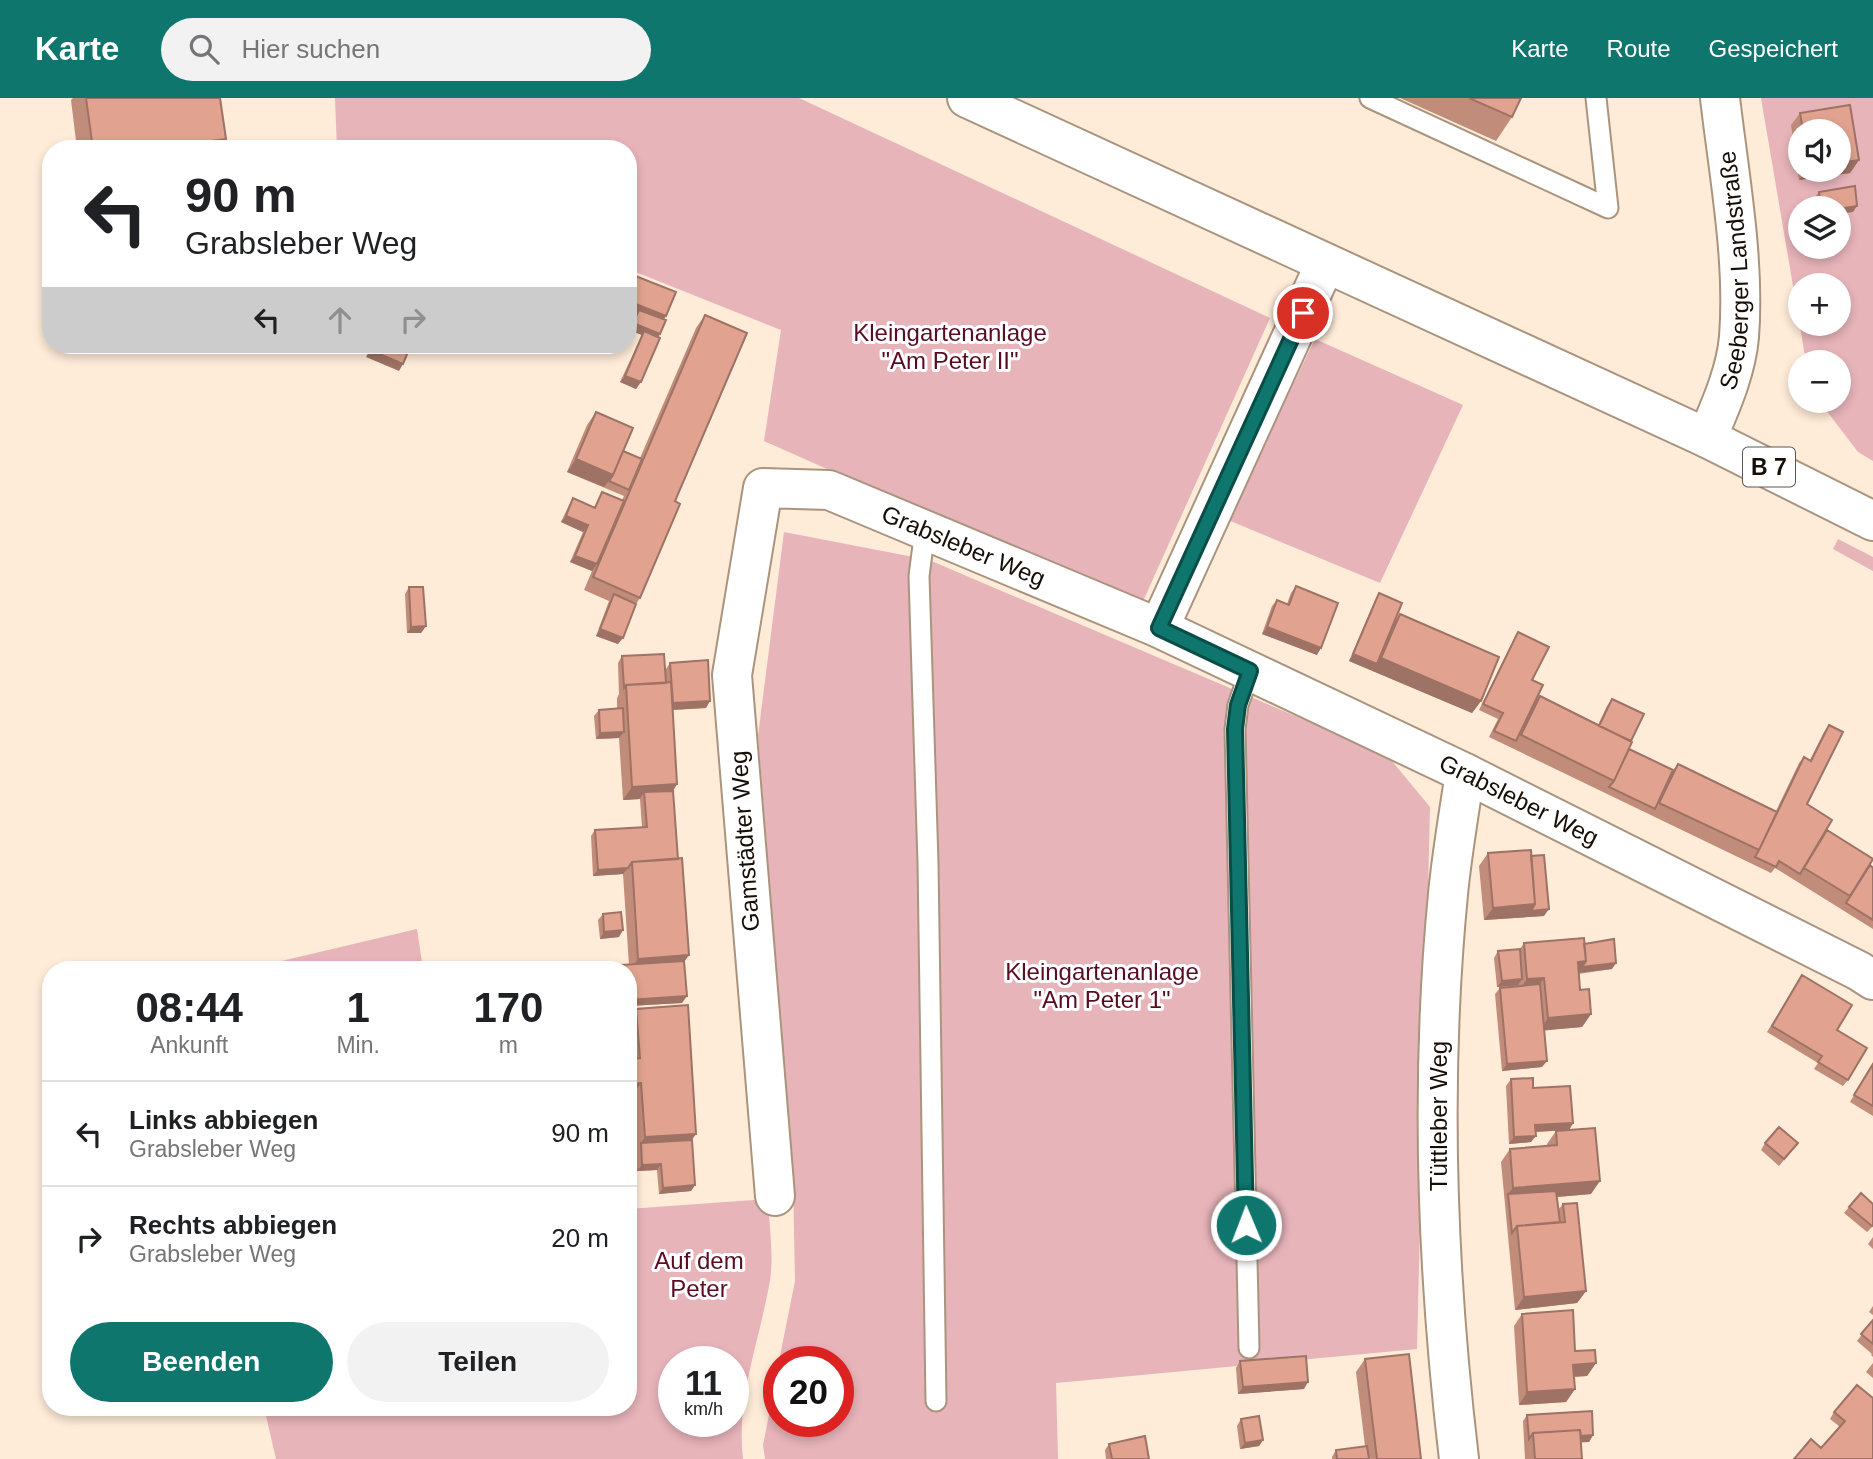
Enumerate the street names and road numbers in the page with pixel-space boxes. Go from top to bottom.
street label: Seeberger Landstraße [1713,149,1753,393]
road number: B 7 [1743,448,1795,486]
street label: Grabsleber Weg [878,500,1049,592]
street label: Grabsleber Weg [1435,749,1603,851]
street label: Gamstädter Weg [725,750,764,932]
street label: Tüttleber Weg [1425,1041,1452,1191]

